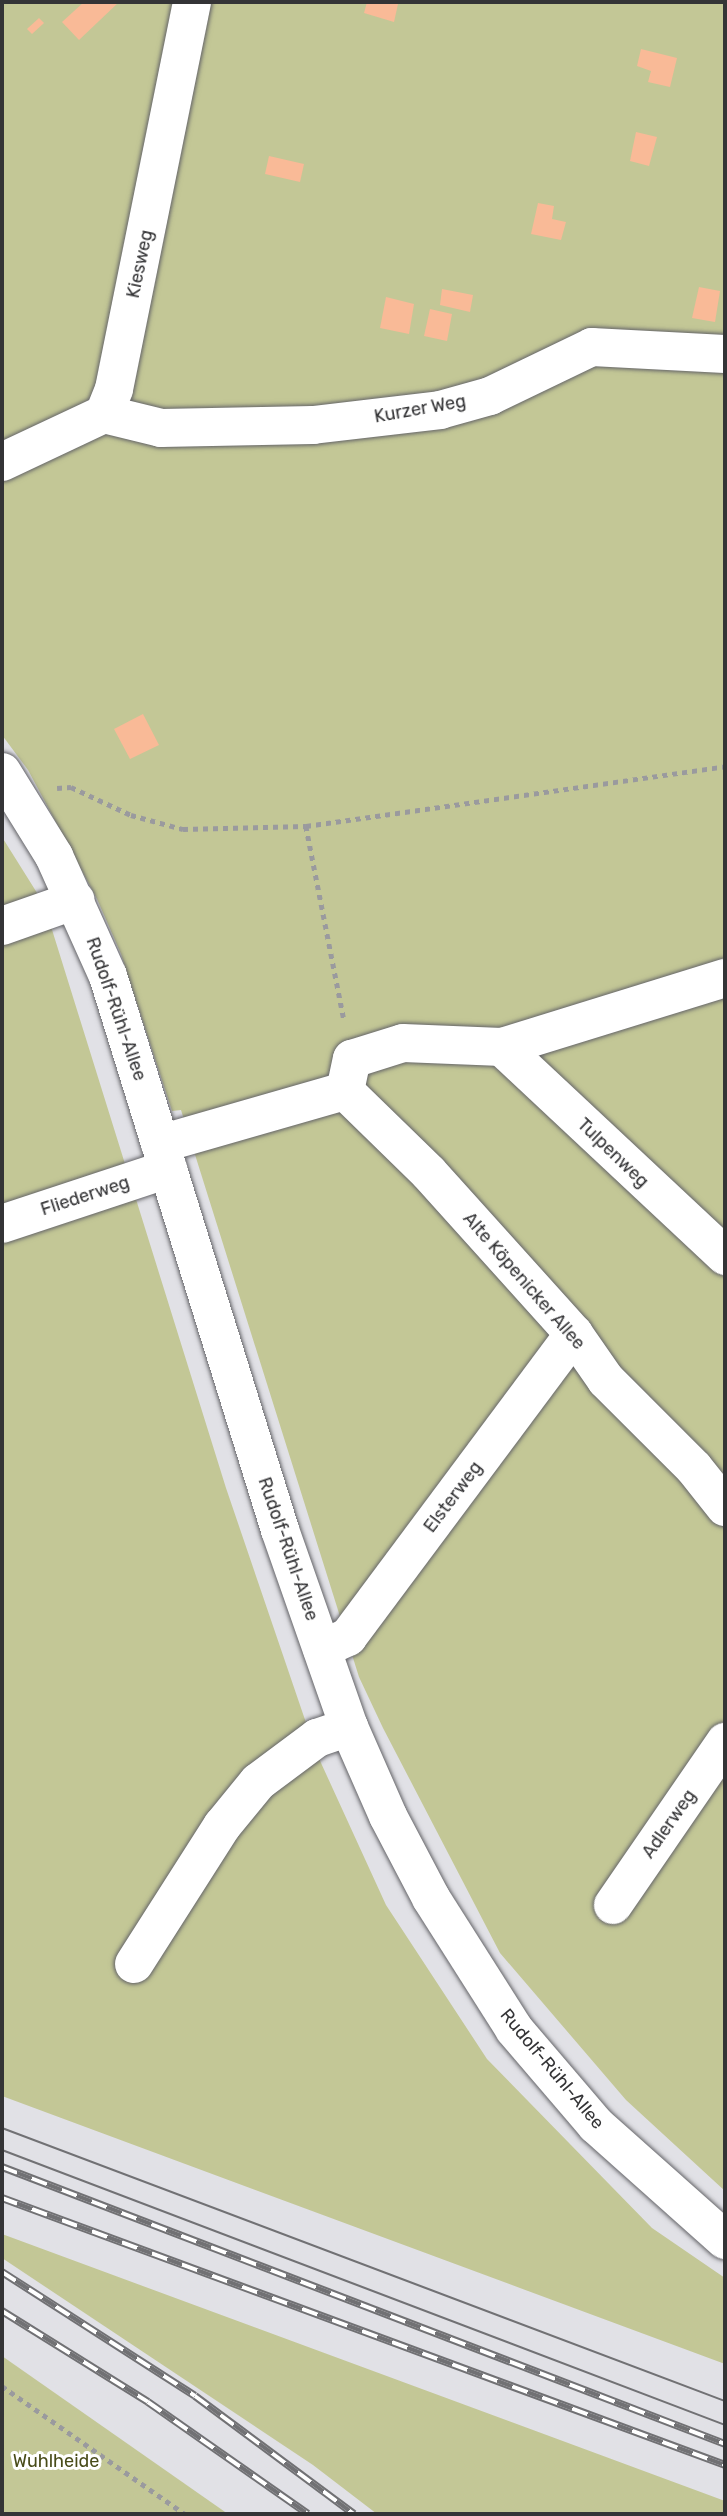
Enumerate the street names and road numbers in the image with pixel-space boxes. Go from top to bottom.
street label: Kiesweg [122,228,158,300]
street label: Kurzer Weg [372,390,468,428]
street label: Rudolf-Rühl-Allee [81,934,151,1084]
street label: Tulpenweg [573,1114,653,1192]
street label: Fliederweg [38,1172,132,1220]
street label: Alte Köpenicker Allee [458,1208,590,1354]
street label: Elsterweg [419,1457,487,1537]
street label: Rudolf-Rühl-Allee [253,1474,323,1624]
street label: Adlerweg [638,1785,700,1863]
street label: Rudolf-Rühl-Allee [495,2005,609,2133]

